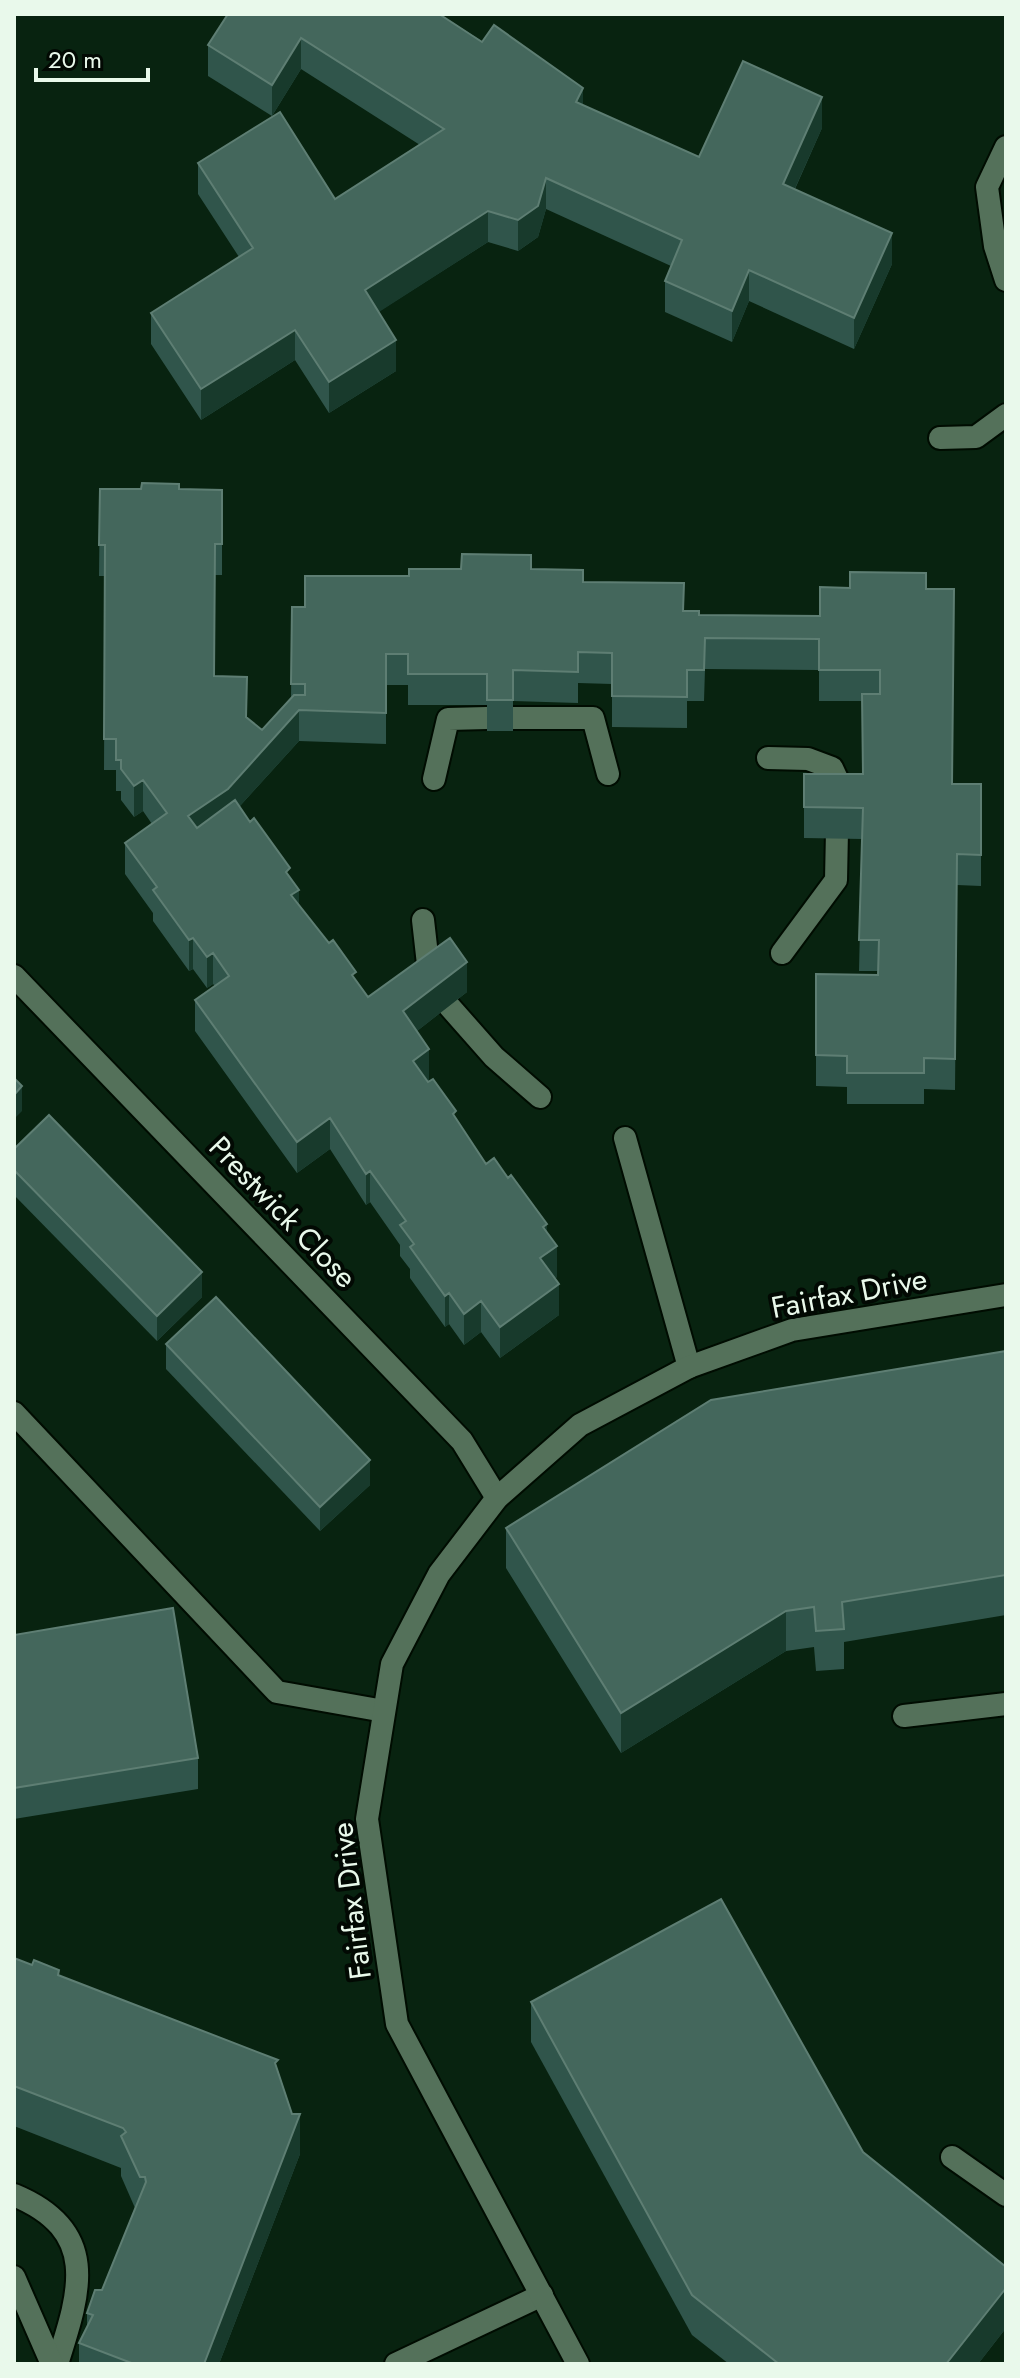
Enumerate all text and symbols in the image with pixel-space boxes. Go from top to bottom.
scale bar [36,32,148,82]
text: 20 m [48,42,102,77]
street label: Prestwick Close [199,1126,367,1298]
street label: Fairfax Drive [767,1257,931,1329]
street label: Fairfax Drive [320,1820,382,1982]

